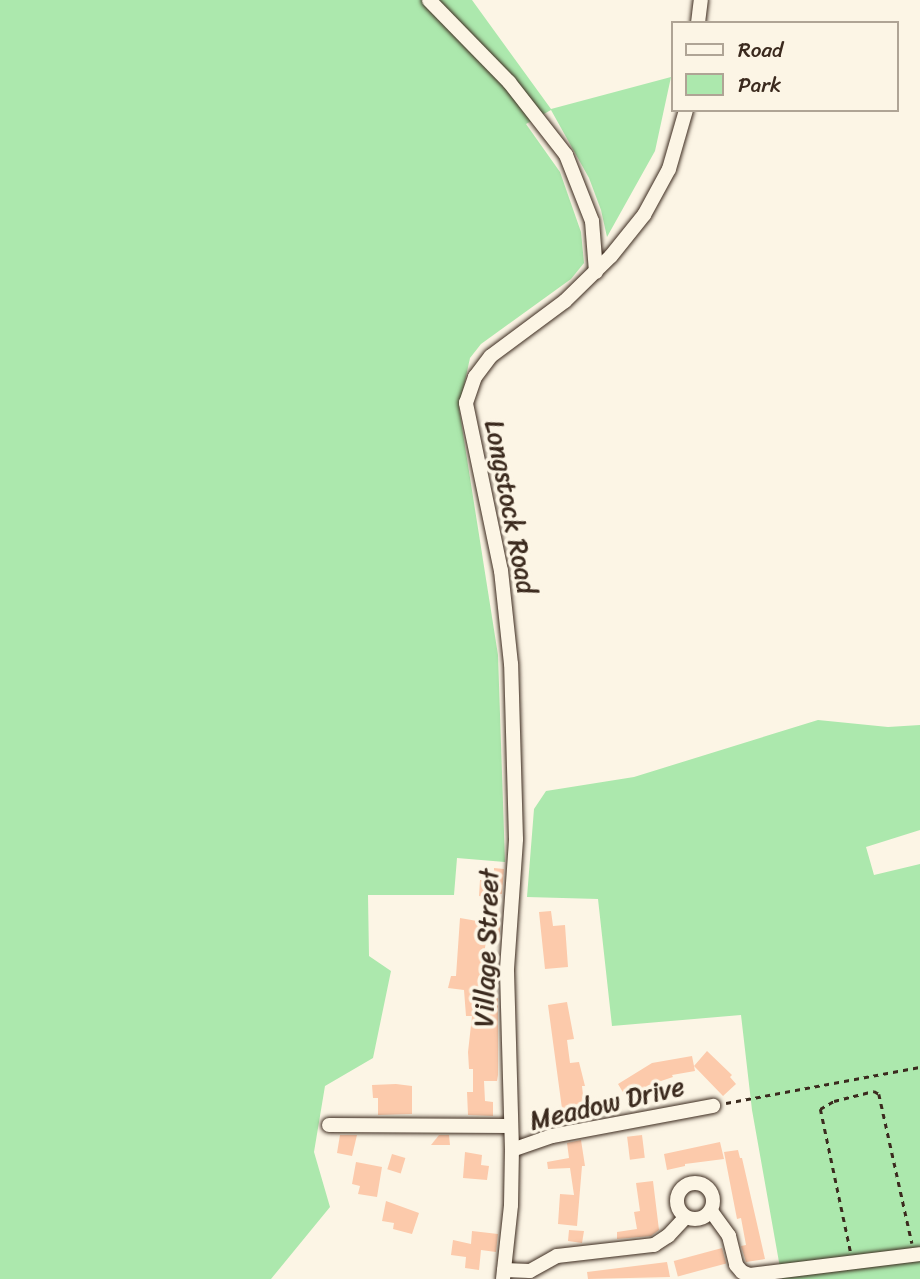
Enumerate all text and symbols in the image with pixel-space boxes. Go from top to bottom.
legend [671,21,899,112]
text: Road [738,31,783,69]
text: Park [738,66,781,104]
street label: Longstock Road [478,417,542,597]
street label: Village Street [469,868,505,1028]
street label: Meadow Drive [527,1071,687,1137]

